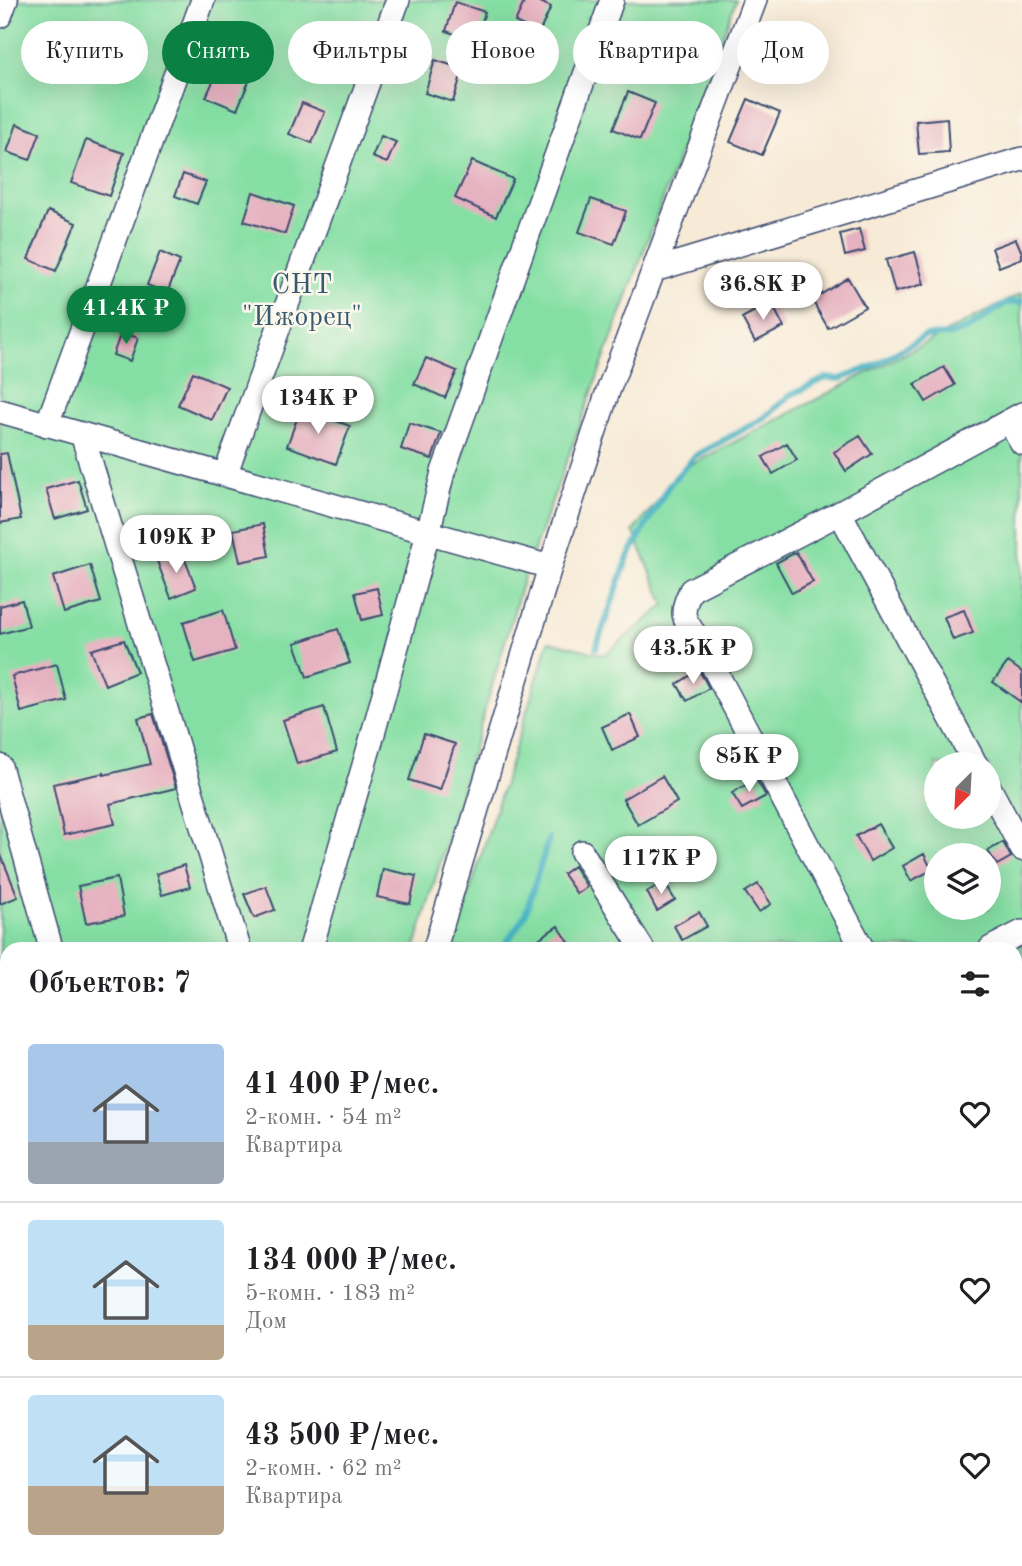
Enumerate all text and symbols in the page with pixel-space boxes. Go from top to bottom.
chip: Купить [21,21,148,84]
chip: Снять [162,21,274,84]
chip: Фильтры [288,21,432,84]
chip: Новое [446,21,559,84]
chip: Квартира [573,21,723,84]
chip: Дом [737,21,829,84]
pin: 36.8K ₽ [698,262,828,322]
park label: СНТ "Ижорец" [242,272,362,332]
text: 36.8K ₽ [720,273,806,296]
pin: 41.4K ₽ [61,286,191,346]
text: 41.4K ₽ [83,297,169,320]
pin: 134K ₽ [261,376,375,436]
text: 134K ₽ [278,387,358,410]
pin: 109K ₽ [119,516,233,575]
text: 109K ₽ [136,526,216,549]
pin: 43.5K ₽ [628,626,758,686]
text: 43.5K ₽ [650,637,736,660]
pin: 85K ₽ [700,734,798,794]
text: 85K ₽ [716,745,782,768]
north arrow [924,752,1001,830]
map controls [924,752,1001,920]
pin: 117K ₽ [604,836,718,896]
button: layers [924,843,1001,920]
text: 117K ₽ [621,847,701,870]
icon: filters [956,965,994,1003]
text: Объектов: 7 [28,969,191,999]
text: 41 400 ₽/мес. [245,1070,439,1100]
icon: home [84,1072,168,1156]
icon: heart [956,1095,994,1133]
text: 2-комн. · 54 m² [245,1106,402,1129]
text: Квартира [245,1134,343,1157]
text: 134 000 ₽/мес. [245,1246,457,1276]
icon: home [84,1248,168,1332]
icon: heart [956,1271,994,1309]
text: 5-комн. · 183 m² [245,1282,415,1305]
text: Дом [245,1310,287,1333]
text: 43 500 ₽/мес. [245,1421,439,1451]
icon: home [84,1423,168,1507]
icon: heart [956,1446,994,1484]
text: 2-комн. · 62 m² [245,1457,402,1480]
text: Квартира [245,1485,343,1508]

